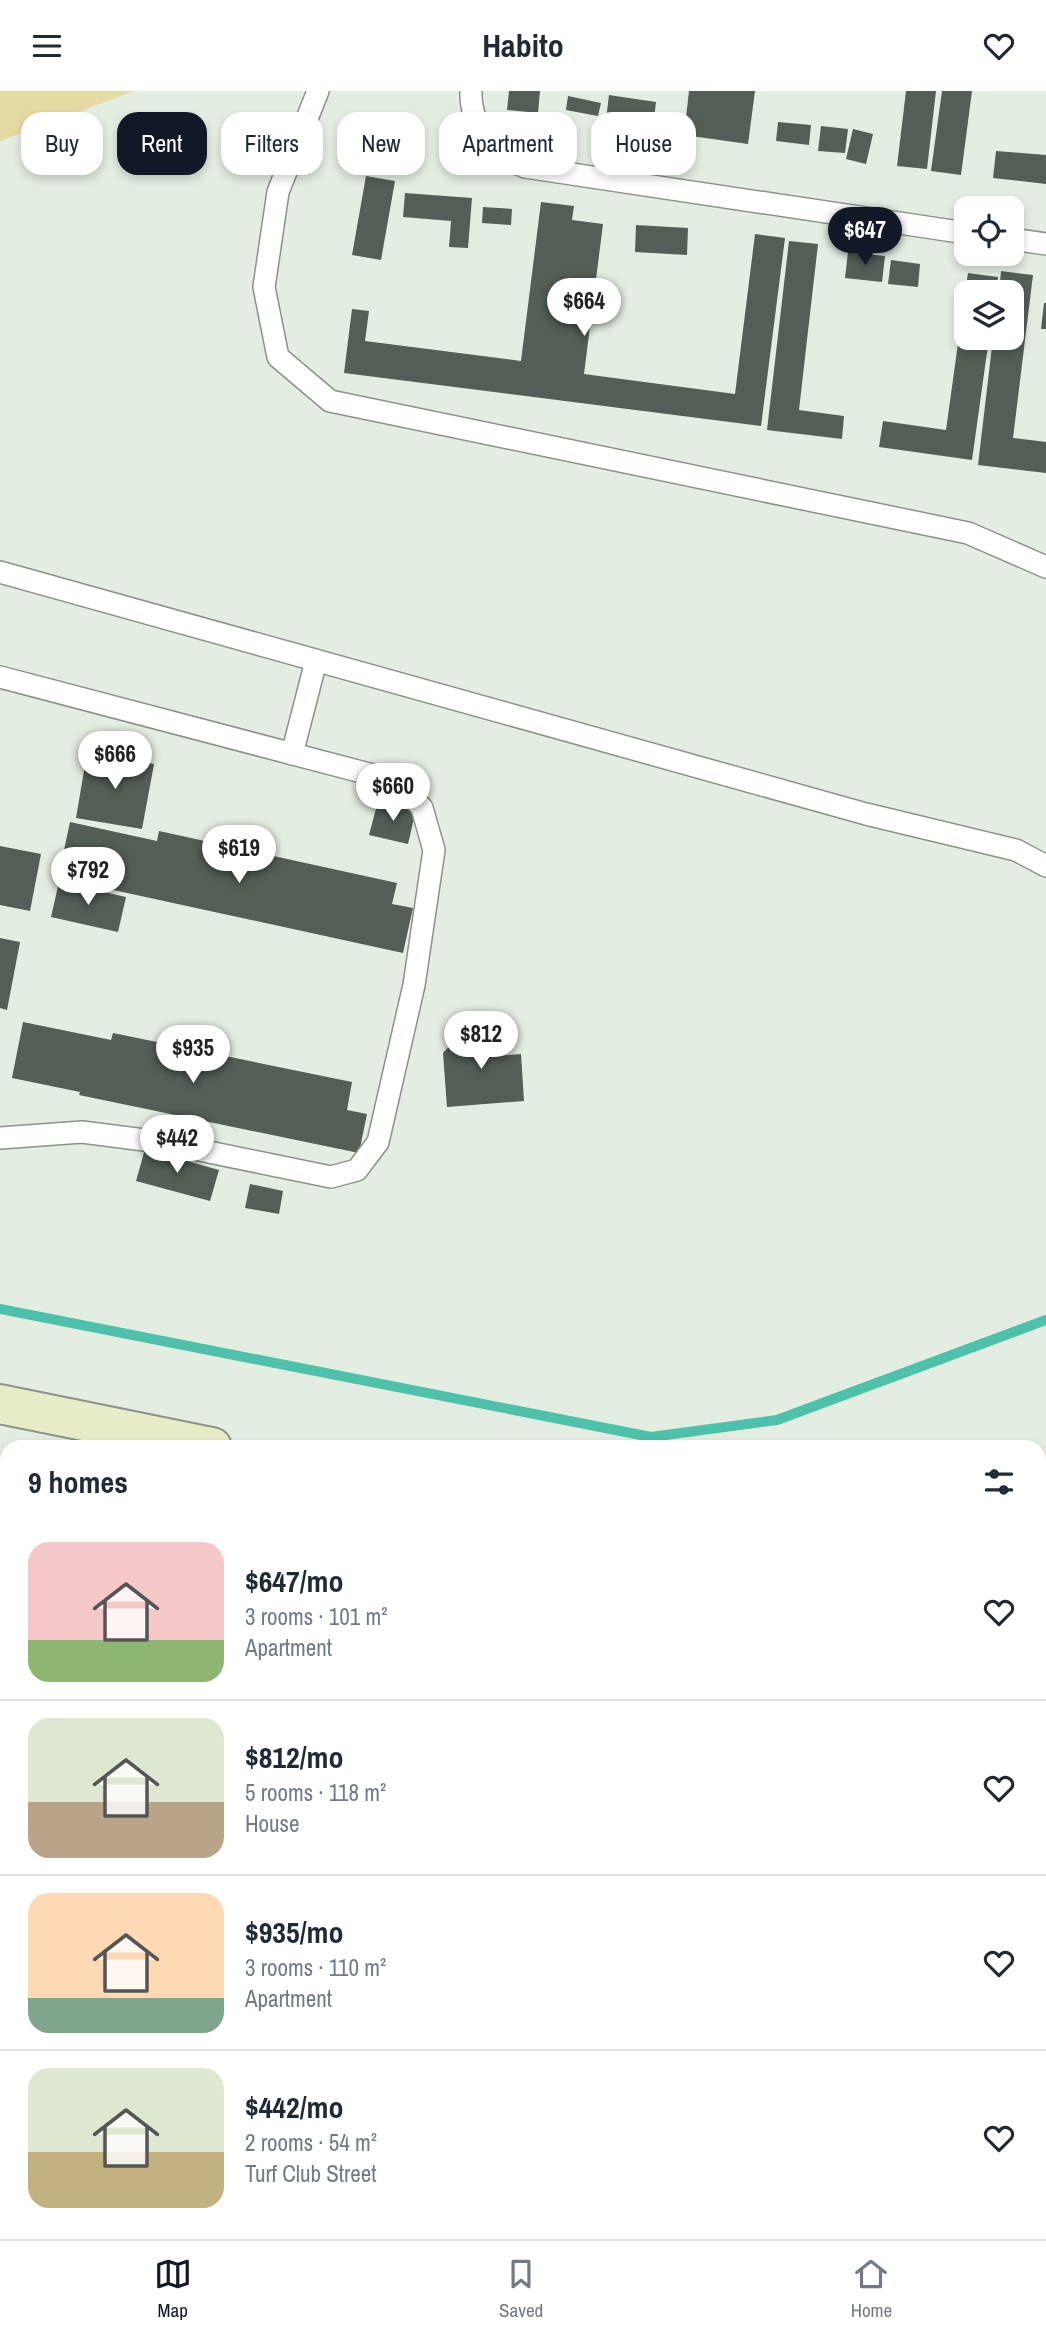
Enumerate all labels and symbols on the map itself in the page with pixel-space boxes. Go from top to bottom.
pin: $647 [824,207,906,267]
pin: $664 [543,279,625,338]
pin: $666 [74,731,156,791]
pin: $660 [352,763,434,823]
pin: $619 [198,825,280,885]
pin: $792 [47,847,129,907]
pin: $812 [440,1011,522,1071]
pin: $935 [152,1025,234,1085]
pin: $442 [136,1115,218,1175]

